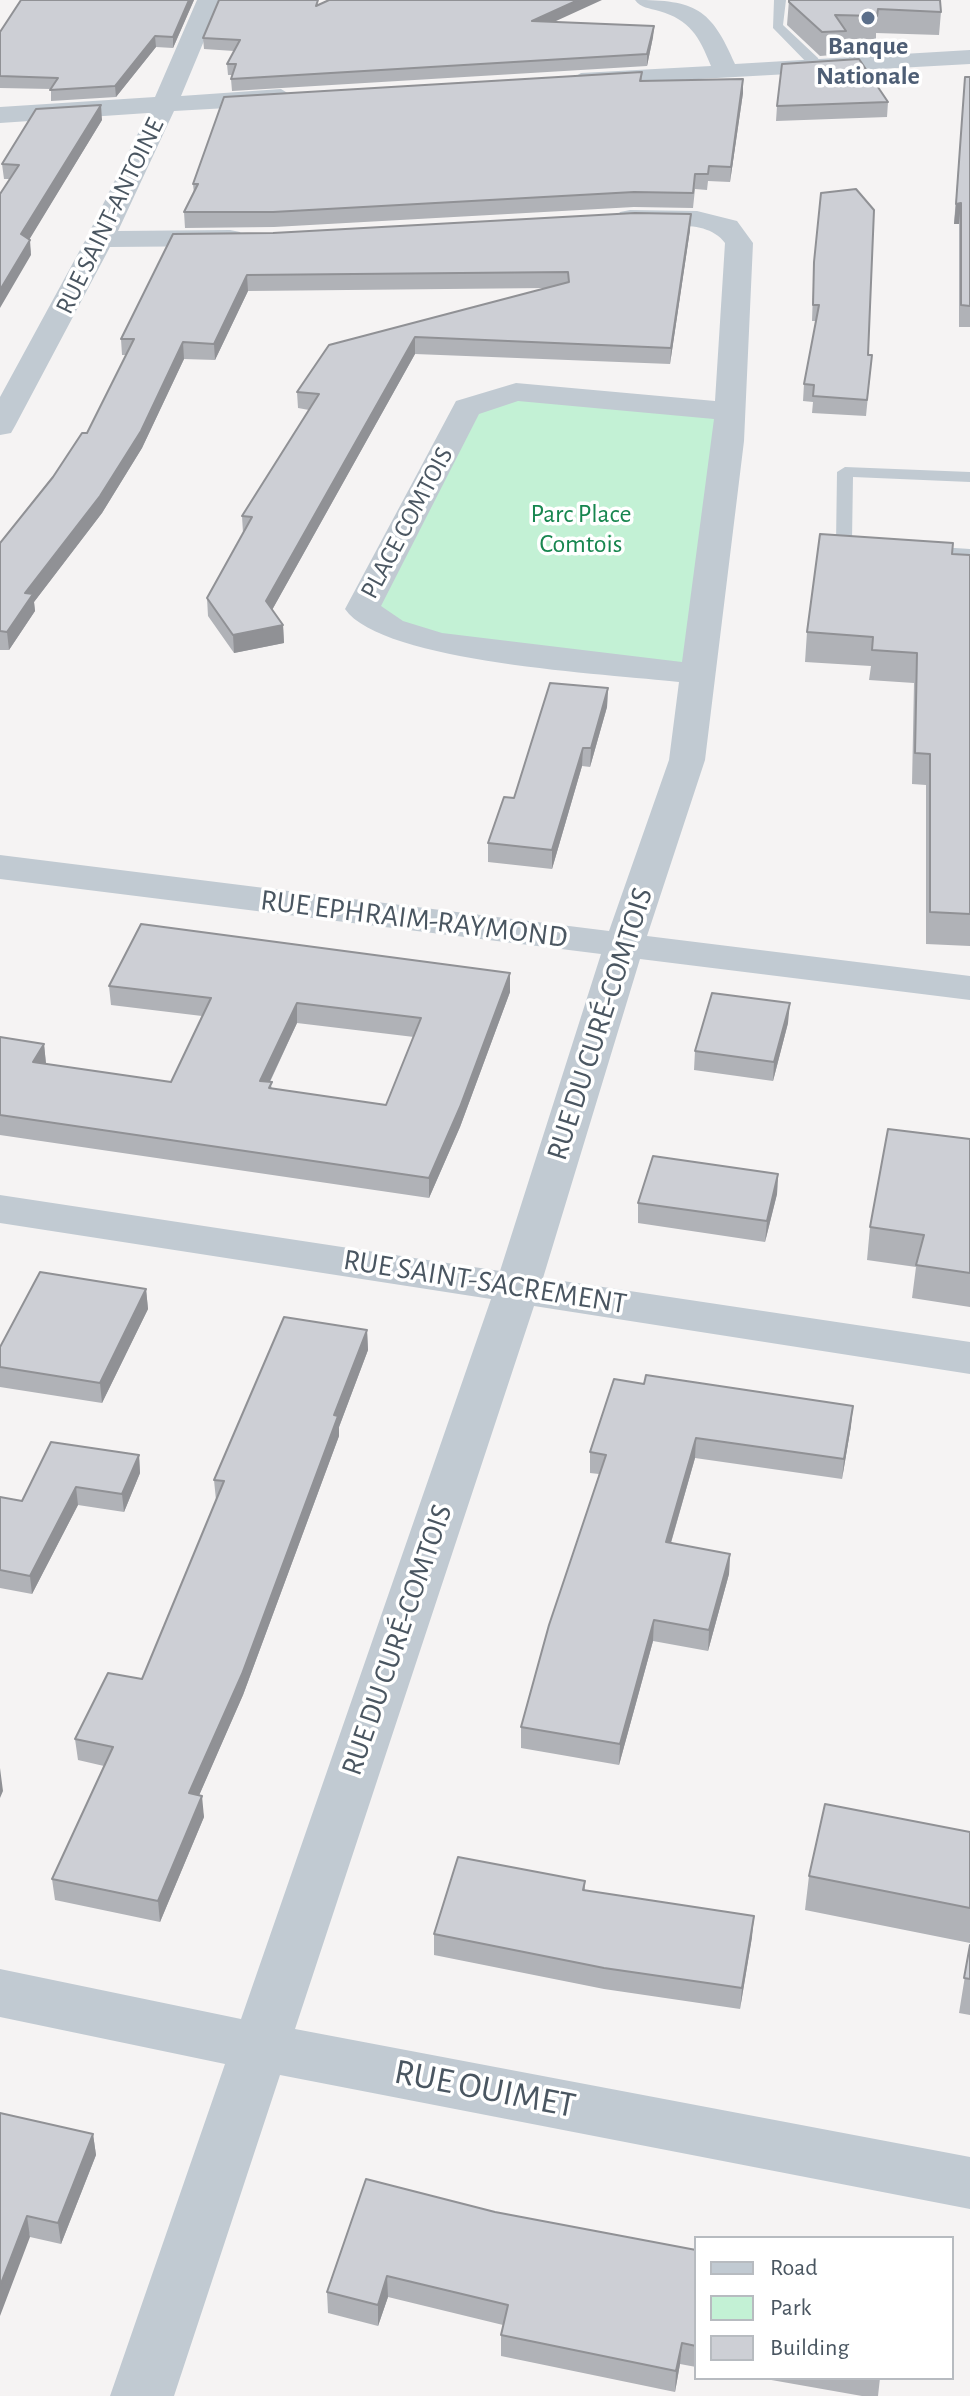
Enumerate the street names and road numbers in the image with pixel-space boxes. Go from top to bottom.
street label: RUE SAINT-ANTOINE [49,113,171,319]
street label: PLACE COMTOIS [354,442,460,604]
street label: RUE EPHRAIM-RAYMOND [259,882,569,956]
street label: RUE DU CURÉ-COMTOIS [539,883,661,1165]
street label: RUE SAINT-SACREMENT [341,1242,629,1322]
street label: RUE DU CURÉ-COMTOIS [334,1500,460,1780]
street label: RUE OUIMET [391,2050,579,2128]

